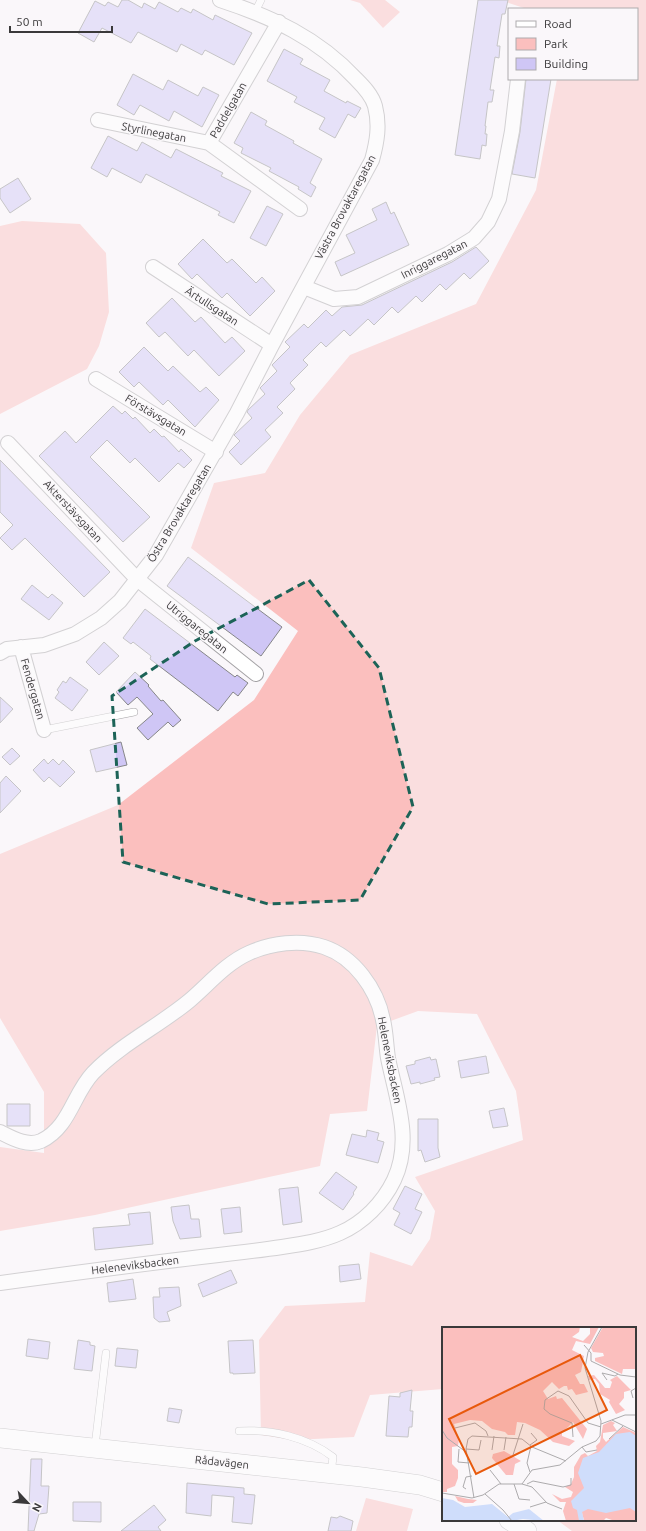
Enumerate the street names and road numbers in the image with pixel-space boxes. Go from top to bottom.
street label: Paddelgatan [207,80,249,140]
street label: Styrlinegatan [121,120,187,144]
street label: Västra Brovaktaregatan [312,153,378,261]
street label: Inriggaregatan [399,237,469,281]
street label: Ärtullsgatan [183,284,241,328]
street label: Förstävsgatan [123,392,189,438]
street label: Östra Brovaktaregatan [145,462,213,564]
street label: Akterstävsgatan [41,478,105,544]
street label: Utriggaregatan [164,599,230,655]
street label: Fendergatan [19,657,47,721]
street label: Heleneviksbacken [376,1015,404,1105]
street label: Heleneviksbacken [90,1254,180,1276]
street label: Rådavägen [194,1453,250,1471]

